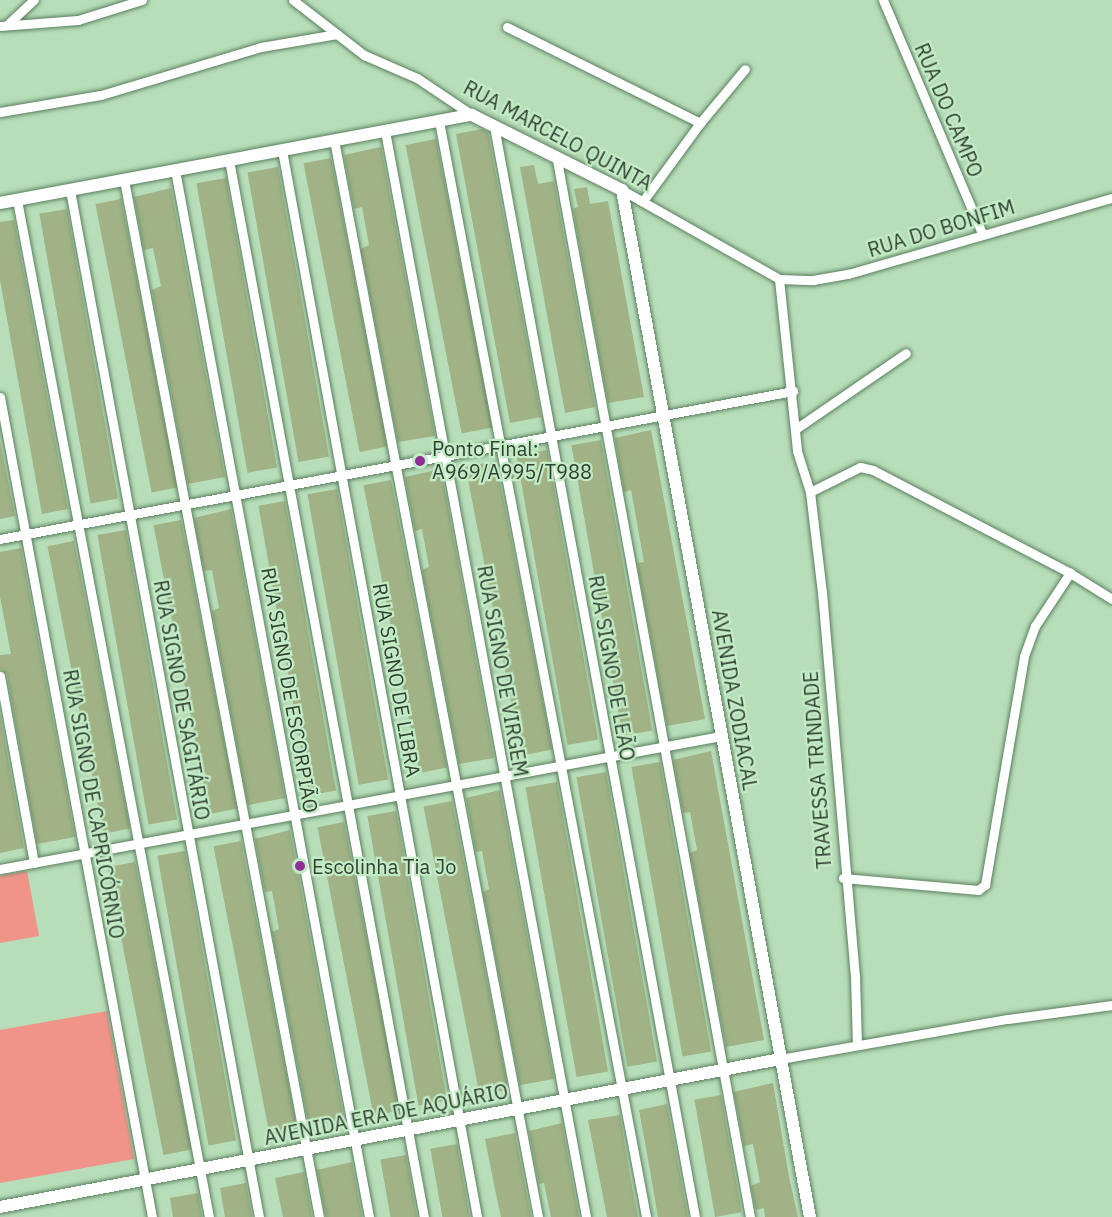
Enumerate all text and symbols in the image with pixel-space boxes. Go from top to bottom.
street label: RUA DO CAMPO [910,39,988,181]
street label: RUA MARCELO QUINTA [460,75,656,195]
street label: RUA DO BONFIM [865,194,1017,262]
place label: Ponto Final: A969/A995/T988 [432,437,592,484]
marker: Ponto Final: A969/A995/T988 [413,454,427,468]
street label: RUA SIGNO DE VIRGEM [473,563,533,779]
street label: RUA SIGNO DE ESCORPIÃO [257,565,323,815]
street label: RUA SIGNO DE LEÃO [584,573,640,763]
street label: RUA SIGNO DE SAGITÁRIO [149,578,215,822]
street label: RUA SIGNO DE LIBRA [368,581,426,779]
street label: AVENIDA ZODIACAL [707,608,763,792]
street label: RUA SIGNO DE CAPRICÓRNIO [58,667,130,941]
street label: TRAVESSA TRINDADE [798,670,836,870]
place label: Escolinha Tia Jo [312,854,456,878]
marker: Escolinha Tia Jo [293,859,307,873]
street label: AVENIDA ERA DE AQUÁRIO [262,1079,510,1149]

